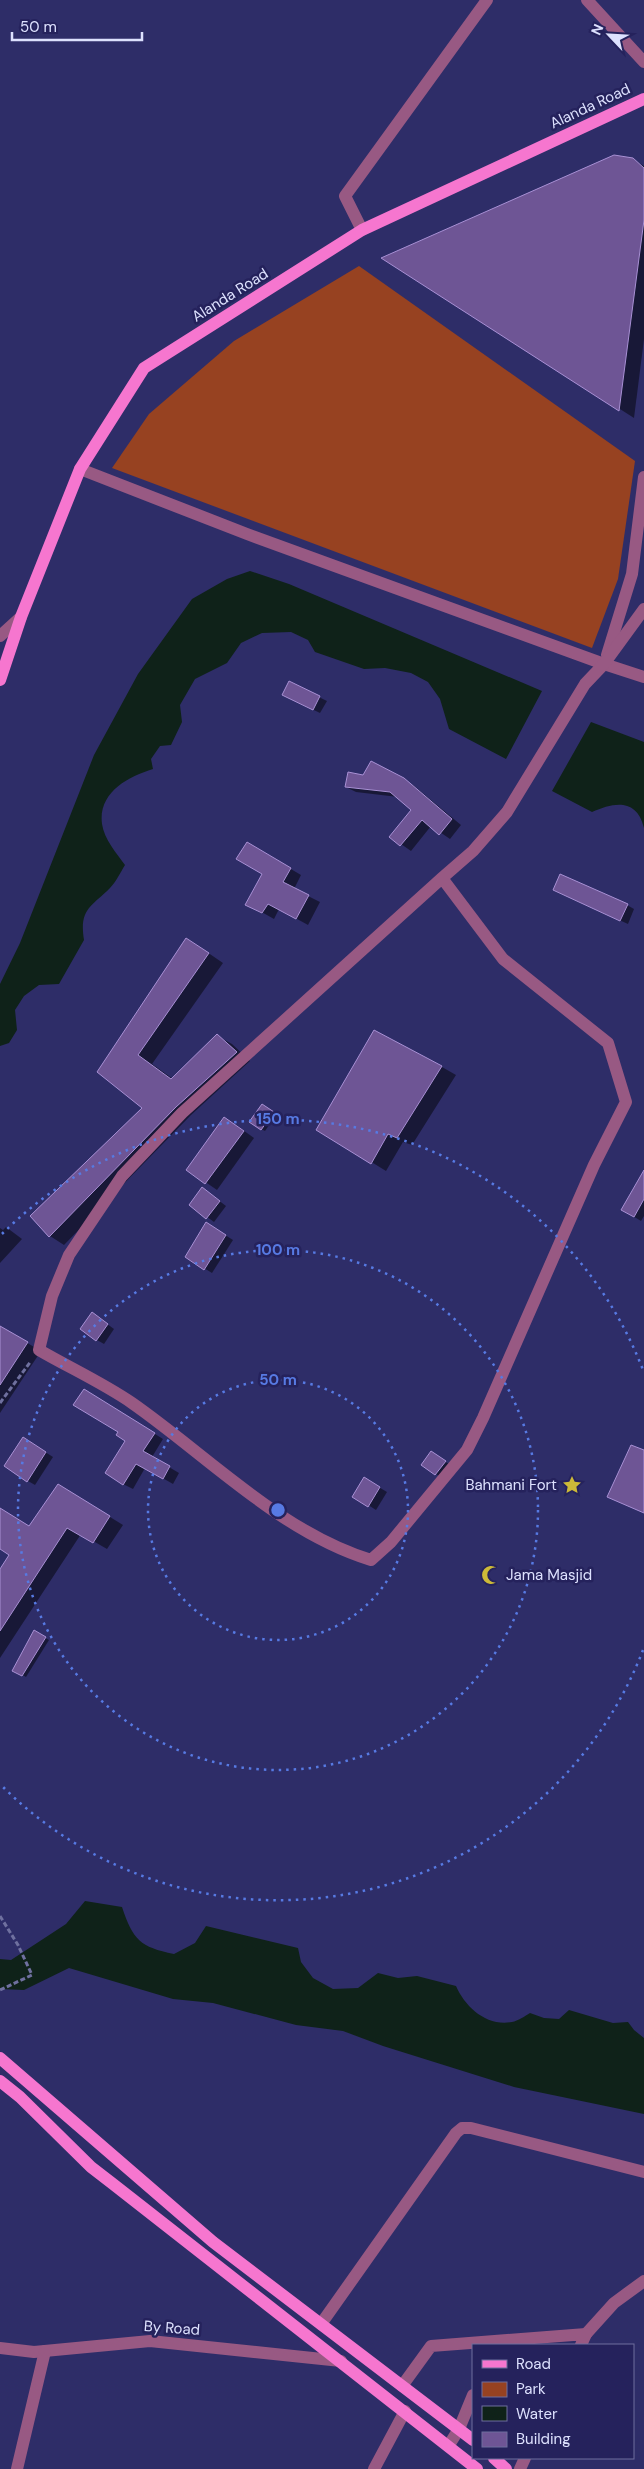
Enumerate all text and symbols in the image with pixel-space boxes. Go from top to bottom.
scale bar [12,10,142,42]
north arrow [584,10,634,60]
text: 50 m [20,17,57,37]
text: N [587,21,608,38]
street label: Alanda Road [547,79,633,133]
street label: Alanda Road [188,264,272,326]
text: 150 m [257,1109,300,1129]
text: 100 m [256,1240,300,1260]
text: 50 m [259,1370,297,1390]
place icon: Bahmani Fort [561,1474,583,1496]
place label: Bahmani Fort [465,1475,557,1495]
centre of rings [269,1501,287,1519]
mosque icon: Jama Masjid [480,1564,502,1586]
place label: Jama Masjid [506,1565,592,1585]
street label: By Road [143,2316,201,2340]
legend [472,2344,634,2459]
text: Road [516,2354,551,2374]
text: Park [516,2379,546,2399]
text: Water [516,2404,558,2424]
text: Building [516,2429,571,2449]

